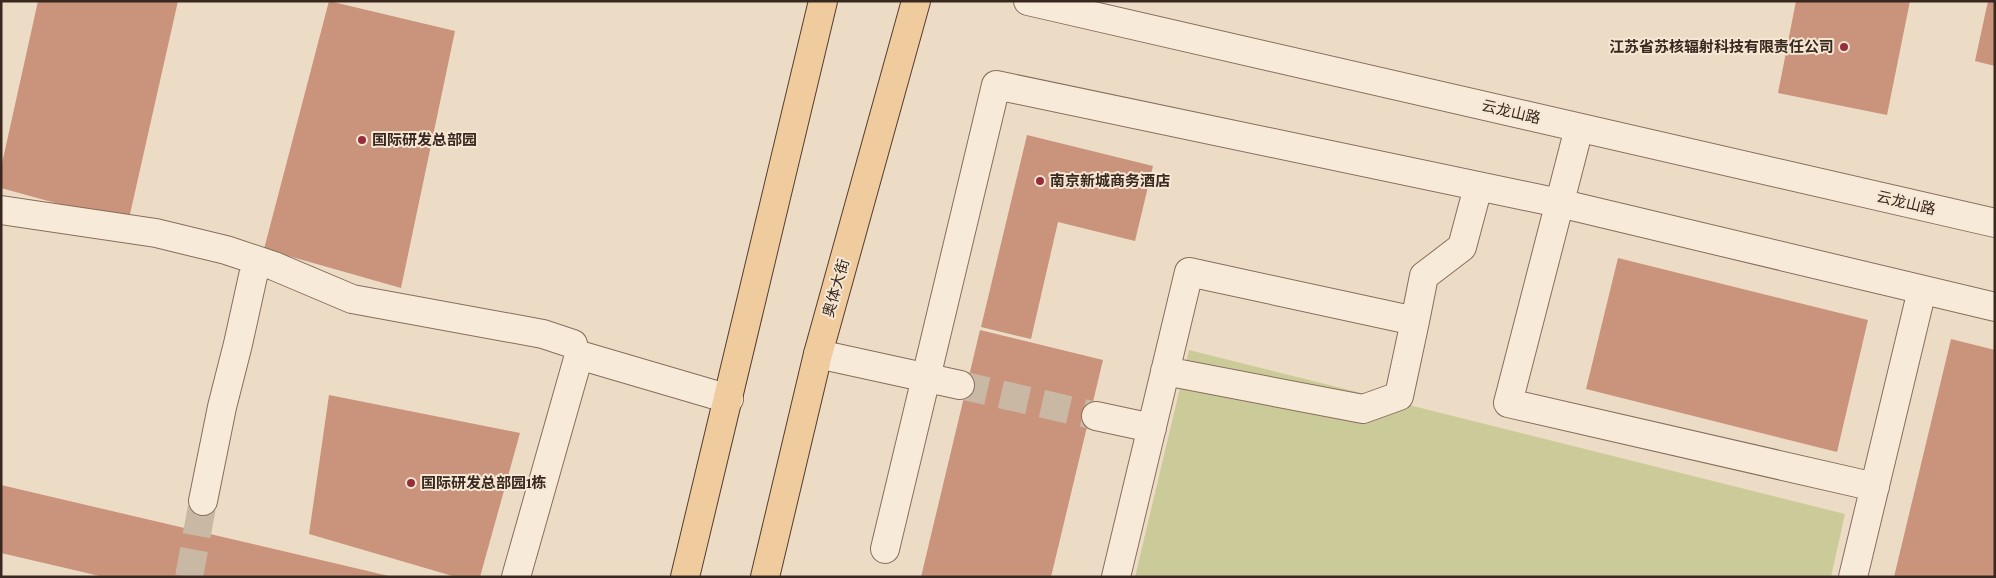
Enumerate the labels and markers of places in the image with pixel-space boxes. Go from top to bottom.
place label: 江苏省苏核辐射科技有限责任公司 [1609,38,1834,55]
marker: 江苏省苏核辐射科技有限责任公司 [1838,41,1850,53]
place label: 国际研发总部园 [372,132,477,148]
marker: 国际研发总部园 [356,134,368,146]
place label: 南京新城商务酒店 [1050,172,1170,189]
marker: 南京新城商务酒店 [1034,175,1046,187]
place label: 国际研发总部园1栋 [421,474,547,491]
marker: 国际研发总部园1栋 [405,477,417,489]

